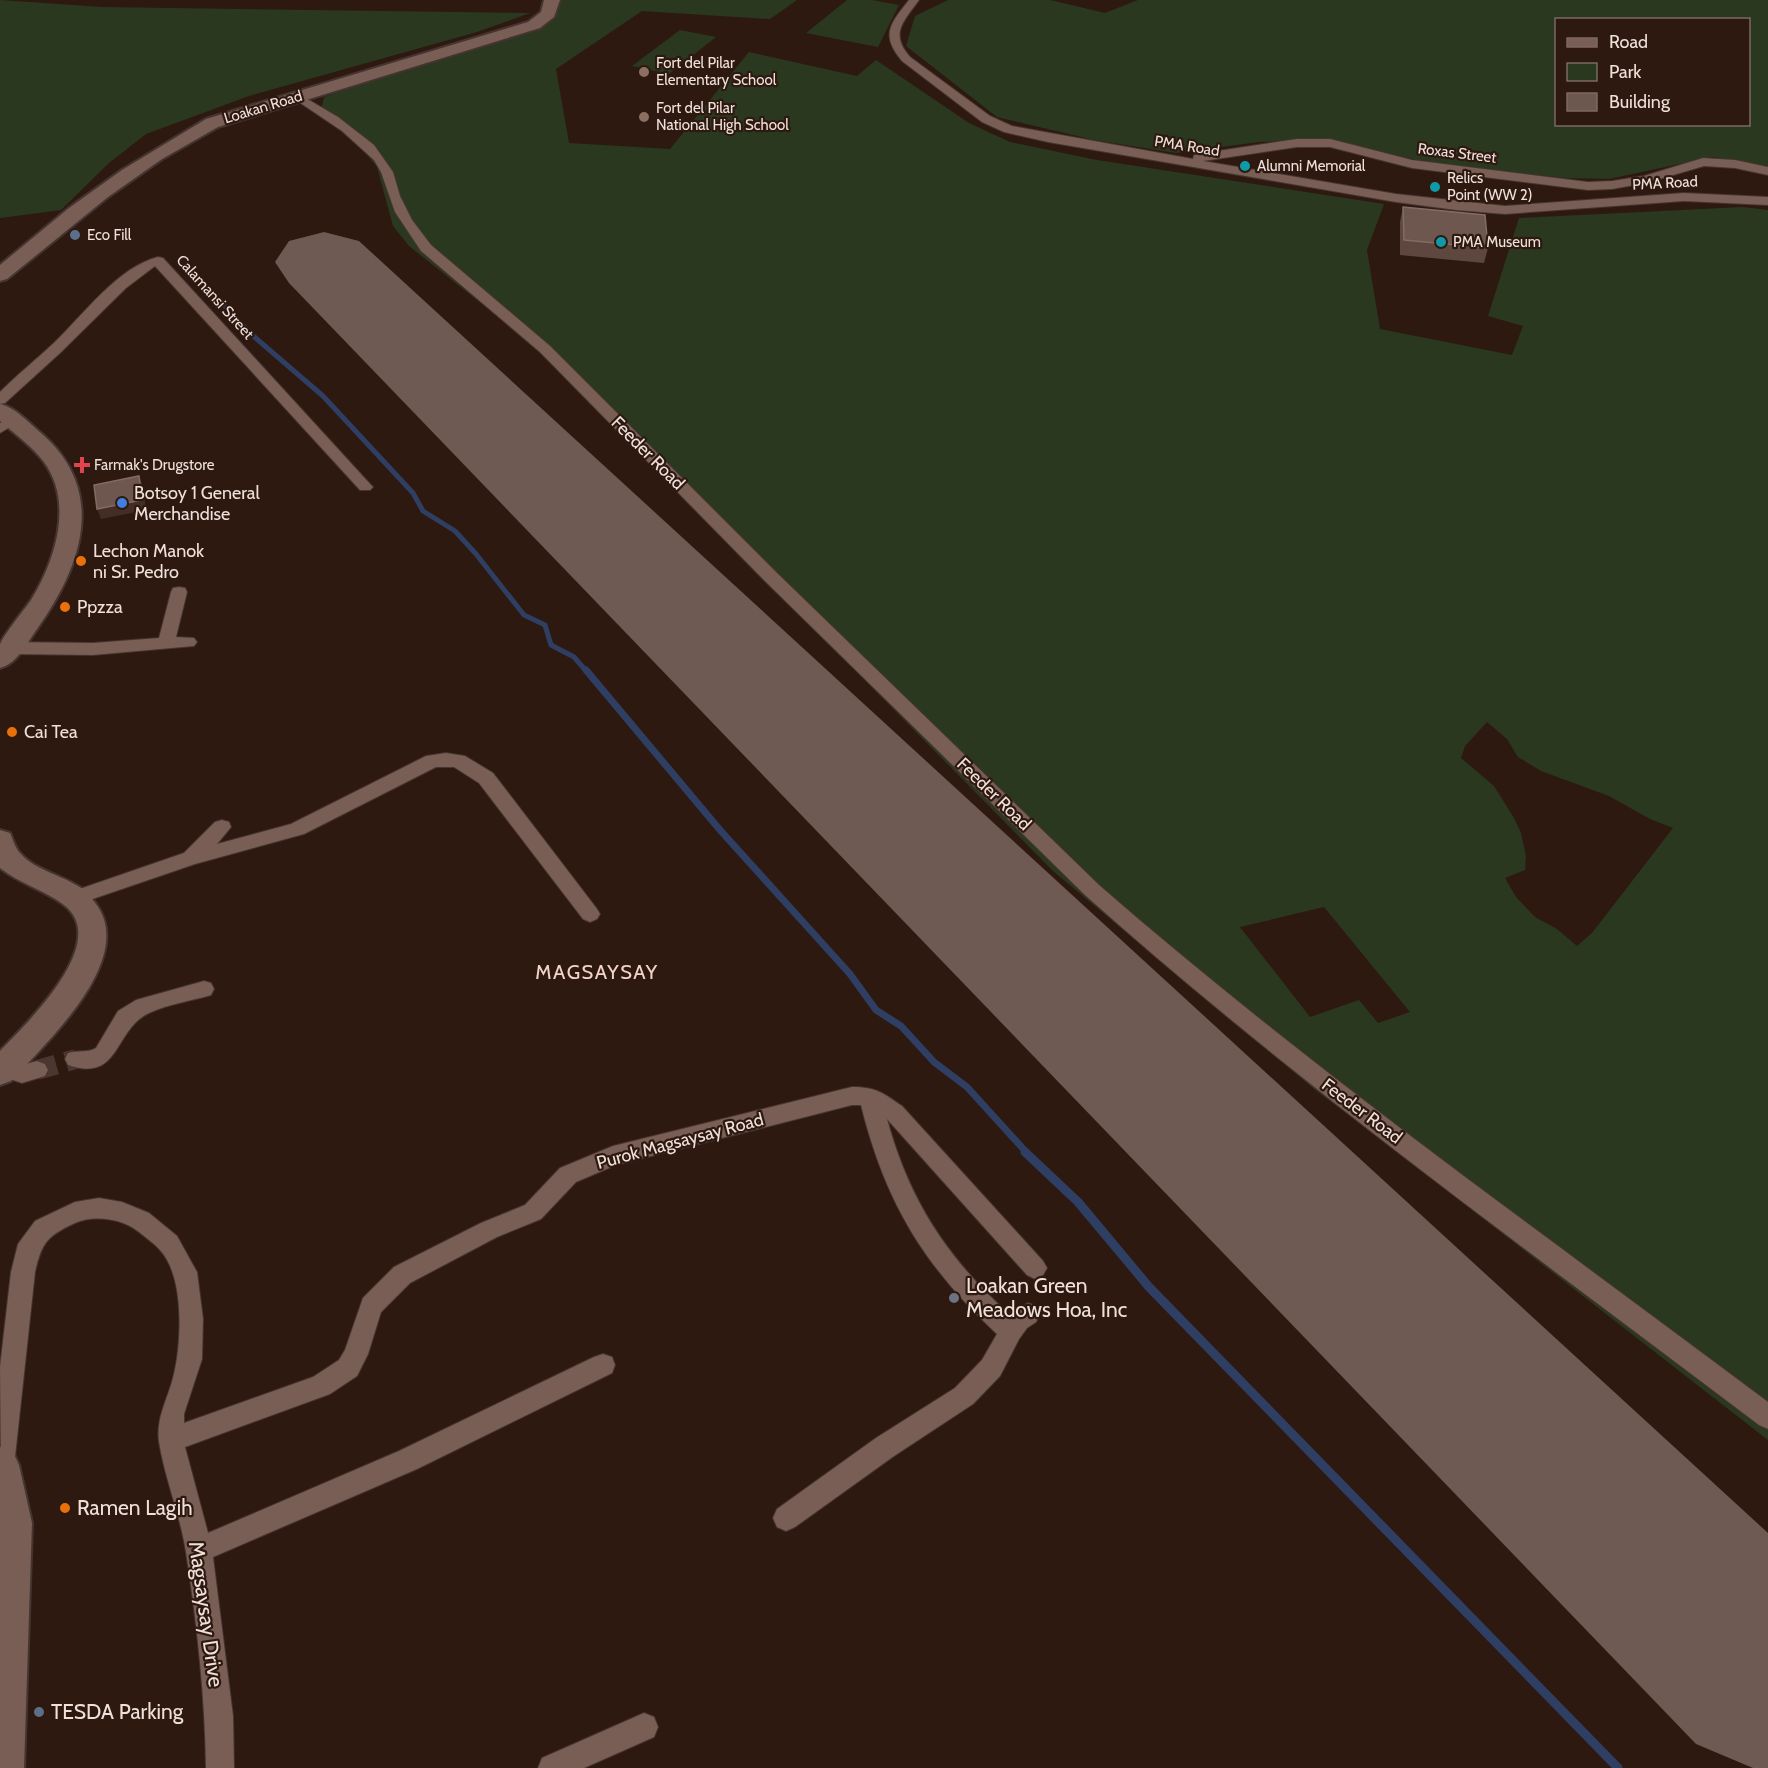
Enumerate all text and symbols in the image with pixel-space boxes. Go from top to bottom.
legend [1555,18,1750,126]
text: Road [1609,31,1648,53]
place label: Fort del Pilar Elementary School [656,54,777,89]
text: Park [1609,61,1642,83]
marker: Fort del Pilar Elementary School [637,65,651,79]
street label: Loakan Road [222,87,304,127]
text: Building [1609,91,1671,113]
place label: Fort del Pilar National High School [656,99,789,134]
marker: Fort del Pilar National High School [637,110,651,124]
street label: PMA Road [1153,132,1221,160]
street label: Roxas Street [1417,139,1497,167]
place label: Alumni Memorial [1257,157,1366,175]
marker: Alumni Memorial [1238,159,1252,173]
place label: Relics Point (WW 2) [1447,169,1533,204]
street label: PMA Road [1632,172,1698,194]
marker: Relics Point (WW 2) [1428,180,1442,194]
place label: Eco Fill [87,226,132,244]
marker: Eco Fill [68,228,82,242]
place label: PMA Museum [1453,233,1541,251]
marker: PMA Museum [1434,235,1448,249]
street label: Calamansi Street [172,251,258,343]
street label: Feeder Road [607,412,689,494]
place label: Farmak's Drugstore [94,456,215,474]
marker: Farmak's Drugstore [75,458,89,472]
place label: Botsoy 1 General Merchandise [134,482,261,525]
marker: Botsoy 1 General Merchandise [115,496,129,510]
place label: Lechon Manok ni Sr. Pedro [93,540,205,583]
marker: Lechon Manok ni Sr. Pedro [74,554,88,568]
place label: Ppzza [77,596,123,618]
marker: Ppzza [58,600,72,614]
place label: Cai Tea [24,721,78,743]
marker: Cai Tea [5,725,19,739]
street label: Feeder Road [952,753,1036,835]
district label: MAGSAYSAY [535,960,659,984]
street label: Feeder Road [1317,1074,1407,1148]
street label: Purok Magsaysay Road [594,1108,766,1174]
place label: Loakan Green Meadows Hoa, Inc [966,1273,1127,1322]
marker: Loakan Green Meadows Hoa, Inc [947,1291,961,1305]
place label: Ramen Lagih [77,1495,193,1520]
marker: Ramen Lagih [58,1501,72,1515]
street label: Magsaysay Drive [184,1539,229,1689]
place label: TESDA Parking [51,1699,184,1724]
marker: TESDA Parking [32,1705,46,1719]

